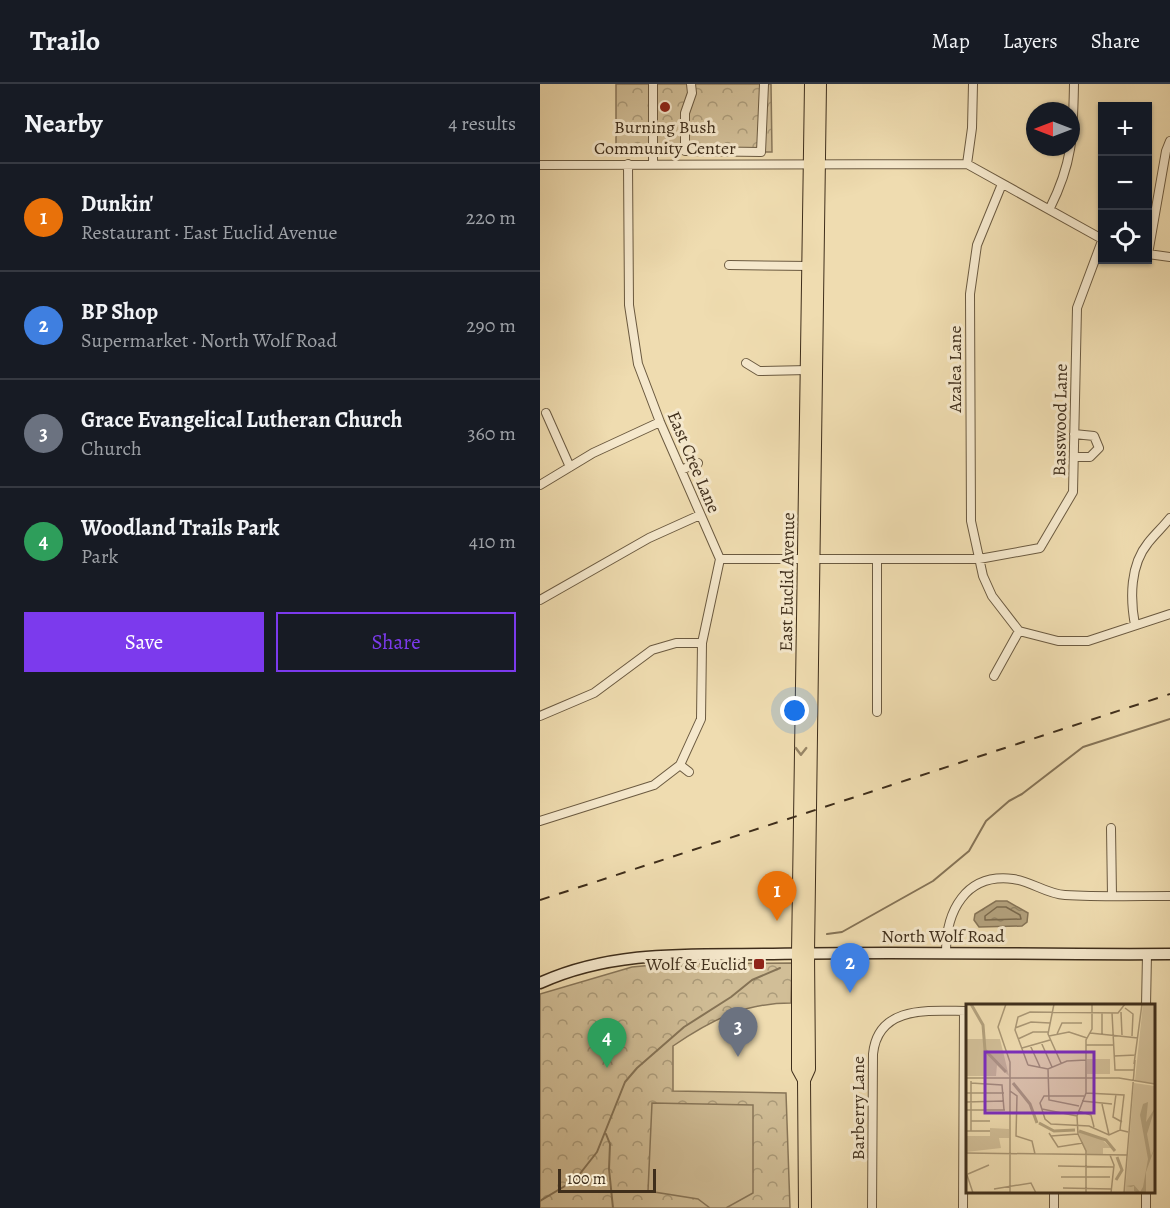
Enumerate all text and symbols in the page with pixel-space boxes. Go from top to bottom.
text: Trailo [30,22,100,60]
text: Map [931,27,970,55]
text: Layers [1003,27,1058,55]
text: Share [1091,27,1140,55]
marker: Burning Bush Community Center [658,100,672,114]
north arrow [1026,102,1080,156]
map controls [1098,102,1152,264]
button: + [1098,102,1152,156]
text: Nearby [24,106,103,141]
text: 4 results [448,110,516,137]
place label: Burning Bush Community Center [594,115,736,160]
button: − [1098,156,1152,210]
text: Dunkin' [81,189,153,219]
text: 1 [40,204,47,231]
text: 220 m [466,204,516,231]
button: locate [1098,210,1152,264]
text: Restaurant · East Euclid Avenue [81,219,337,246]
text: BP Shop [81,297,158,327]
text: 2 [39,312,48,339]
text: 290 m [466,312,516,339]
street label: Azalea Lane [943,325,967,414]
text: Supermarket · North Wolf Road [81,327,337,354]
street label: Basswood Lane [1047,363,1073,477]
text: Grace Evangelical Lutheran Church [81,405,403,435]
street label: East Cree Lane [662,408,726,516]
text: 3 [39,420,48,447]
text: 360 m [467,420,516,447]
text: Church [81,435,142,462]
street label: East Euclid Avenue [774,512,800,652]
text: Woodland Trails Park [81,513,279,543]
text: 4 [39,528,48,555]
text: 410 m [469,528,516,555]
text: Park [81,543,119,570]
button: Save [24,612,264,672]
button: Share [276,612,516,672]
your location [780,696,809,725]
one-way arrow [795,747,807,756]
pin: 1 [758,872,796,921]
street label: North Wolf Road [881,924,1005,948]
pin: 2 [830,944,870,993]
place label: Wolf & Euclid [645,952,747,976]
marker: Wolf & Euclid [752,957,766,971]
inset map [966,1004,1155,1193]
pin: 3 [718,1008,758,1057]
pin: 4 [588,1018,626,1068]
street label: Barberry Lane [846,1056,870,1160]
scale bar [558,1166,656,1194]
text: 100 m [567,1168,606,1190]

